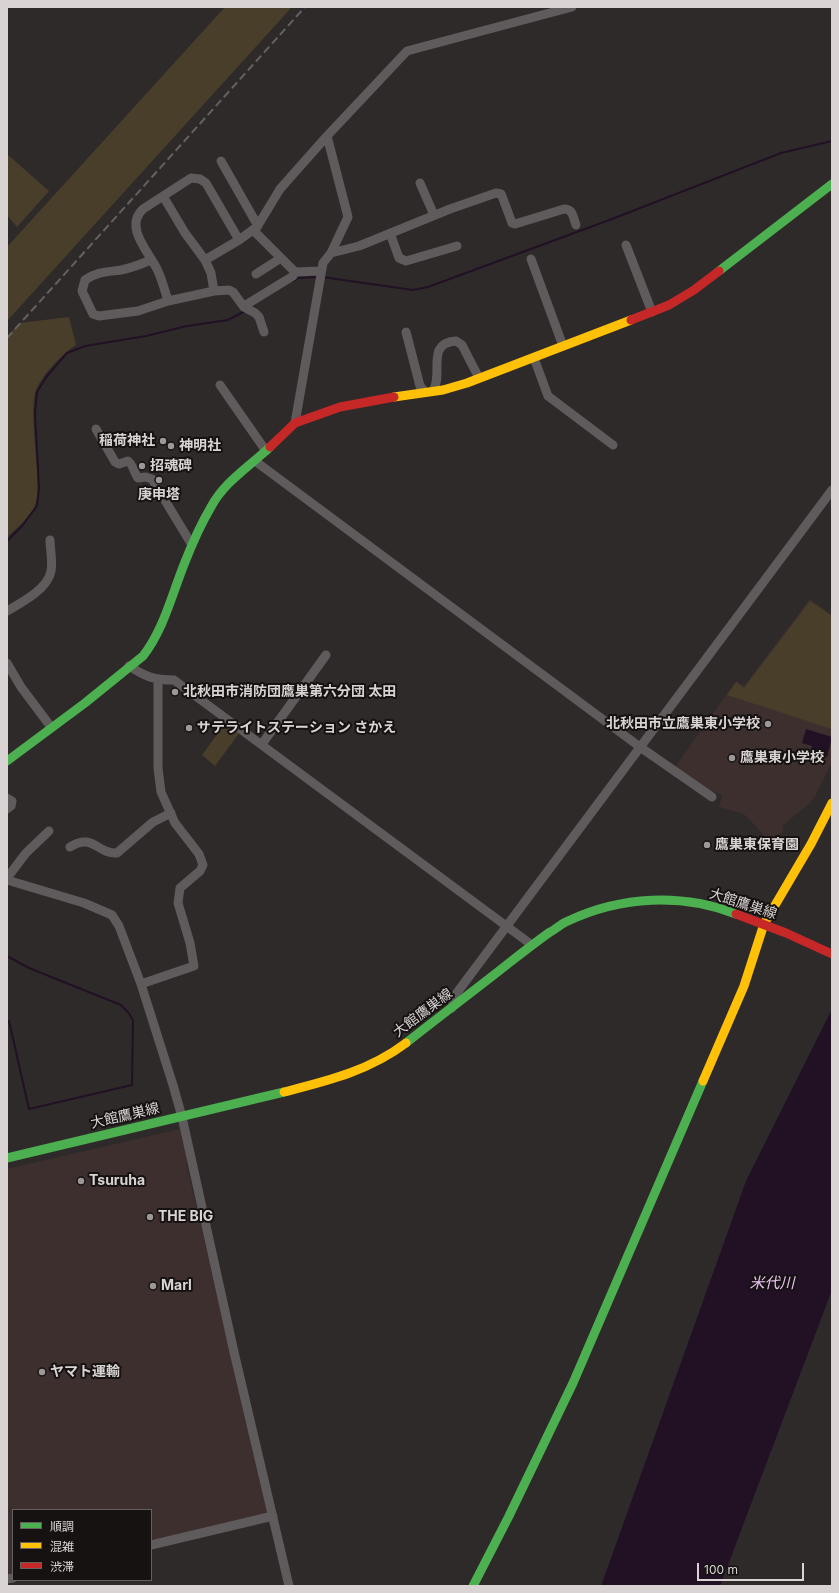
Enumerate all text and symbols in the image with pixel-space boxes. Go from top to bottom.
place label: 稲荷神社 [99,433,155,449]
marker: 稲荷神社 [158,436,168,446]
place label: 神明社 [179,438,221,454]
marker: 神明社 [166,441,176,451]
place label: 招魂碑 [150,458,192,474]
marker: 招魂碑 [137,461,147,471]
marker: 庚申塔 [154,475,164,485]
place label: 庚申塔 [138,487,180,503]
place label: 北秋田市消防団鷹巣第六分団 太田 [183,684,396,700]
marker: 北秋田市消防団鷹巣第六分団 太田 [170,687,180,697]
place label: 北秋田市立鷹巣東小学校 [606,716,760,732]
marker: 北秋田市立鷹巣東小学校 [763,719,773,729]
place label: サテライトステーション さかえ [197,720,396,736]
marker: サテライトステーション さかえ [184,723,194,733]
place label: 鷹巣東小学校 [740,750,824,766]
marker: 鷹巣東小学校 [727,753,737,763]
place label: 鷹巣東保育園 [715,837,799,853]
marker: 鷹巣東保育園 [702,840,712,850]
street label: 大館鷹巣線 [707,885,779,923]
street label: 大館鷹巣線 [390,985,456,1041]
street label: 大館鷹巣線 [89,1100,161,1132]
place label: Tsuruha [89,1173,145,1189]
marker: Tsuruha [76,1176,86,1186]
place label: THE BIG [158,1209,213,1225]
marker: THE BIG [145,1212,155,1222]
water label: 米代川 [750,1274,794,1292]
place label: Marl [161,1278,192,1294]
marker: Marl [148,1281,158,1291]
place label: ヤマト運輸 [50,1364,120,1380]
marker: ヤマト運輸 [37,1367,47,1377]
legend [12,1509,152,1581]
text: 順調 [50,1519,74,1534]
text: 混雑 [50,1539,74,1554]
scale bar [699,1555,806,1581]
text: 渋滞 [50,1559,74,1574]
text: 100 m [704,1562,738,1577]

